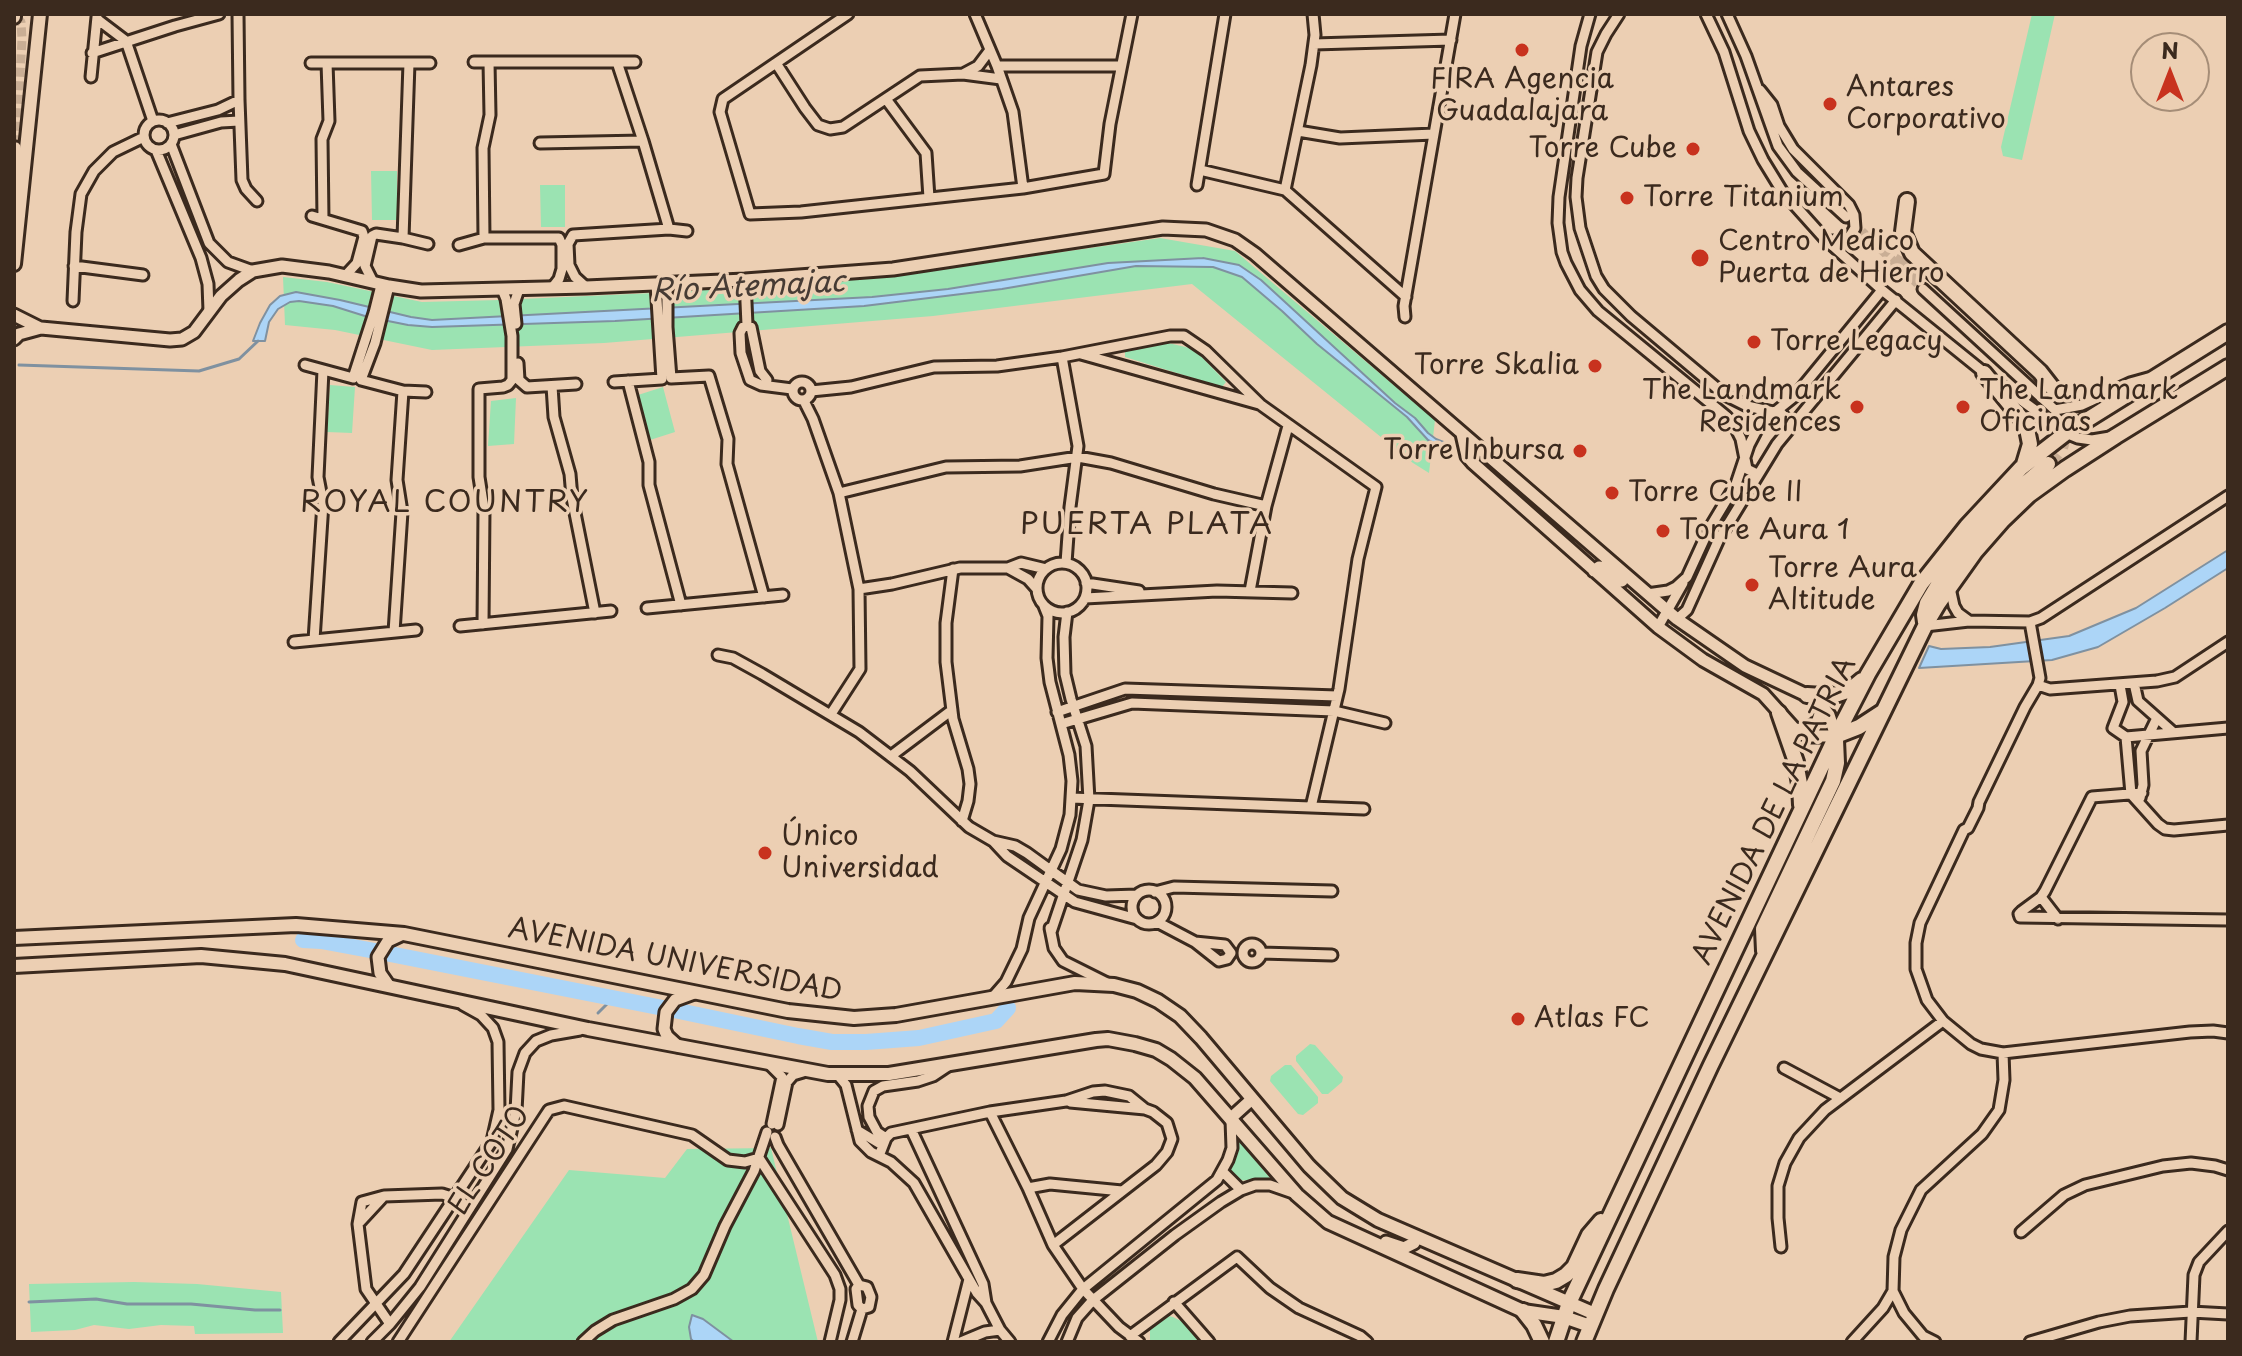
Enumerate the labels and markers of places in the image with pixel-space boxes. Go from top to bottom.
marker: FIRA Agencia Guadalajara [1513,41,1531,59]
place label: FIRA Agencia Guadalajara [1430,63,1614,129]
place label: Antares Corporativo [1846,71,2006,137]
marker: Antares Corporativo [1821,95,1839,113]
place label: Torre Cube [1529,132,1677,166]
marker: Torre Cube [1684,140,1702,158]
place label: Torre Titanium [1643,181,1844,215]
marker: Torre Titanium [1618,189,1636,207]
place label: Centro Medico Puerta de Hierro [1718,225,1945,291]
marker: Centro Medico Puerta de Hierro [1689,247,1711,269]
place label: Torre Legacy [1770,325,1942,359]
marker: Torre Legacy [1745,333,1763,351]
place label: Torre Skalia [1414,349,1579,383]
marker: Torre Skalia [1586,357,1604,375]
place label: The Landmark Residences [1642,374,1841,440]
place label: The Landmark Oficinas [1979,374,2178,440]
marker: The Landmark Residences [1848,398,1866,416]
marker: The Landmark Oficinas [1954,398,1972,416]
place label: Torre Inbursa [1383,434,1564,468]
marker: Torre Inbursa [1571,442,1589,460]
place label: Torre Cube II [1628,476,1803,510]
marker: Torre Cube II [1603,484,1621,502]
place label: Torre Aura 1 [1679,514,1849,548]
marker: Torre Aura 1 [1654,522,1672,540]
place label: Torre Aura Altitude [1768,552,1917,618]
marker: Torre Aura Altitude [1743,576,1761,594]
place label: Único Universidad [781,820,939,886]
marker: Único Universidad [756,844,774,862]
place label: Atlas FC [1534,1002,1650,1036]
marker: Atlas FC [1509,1010,1527,1028]

